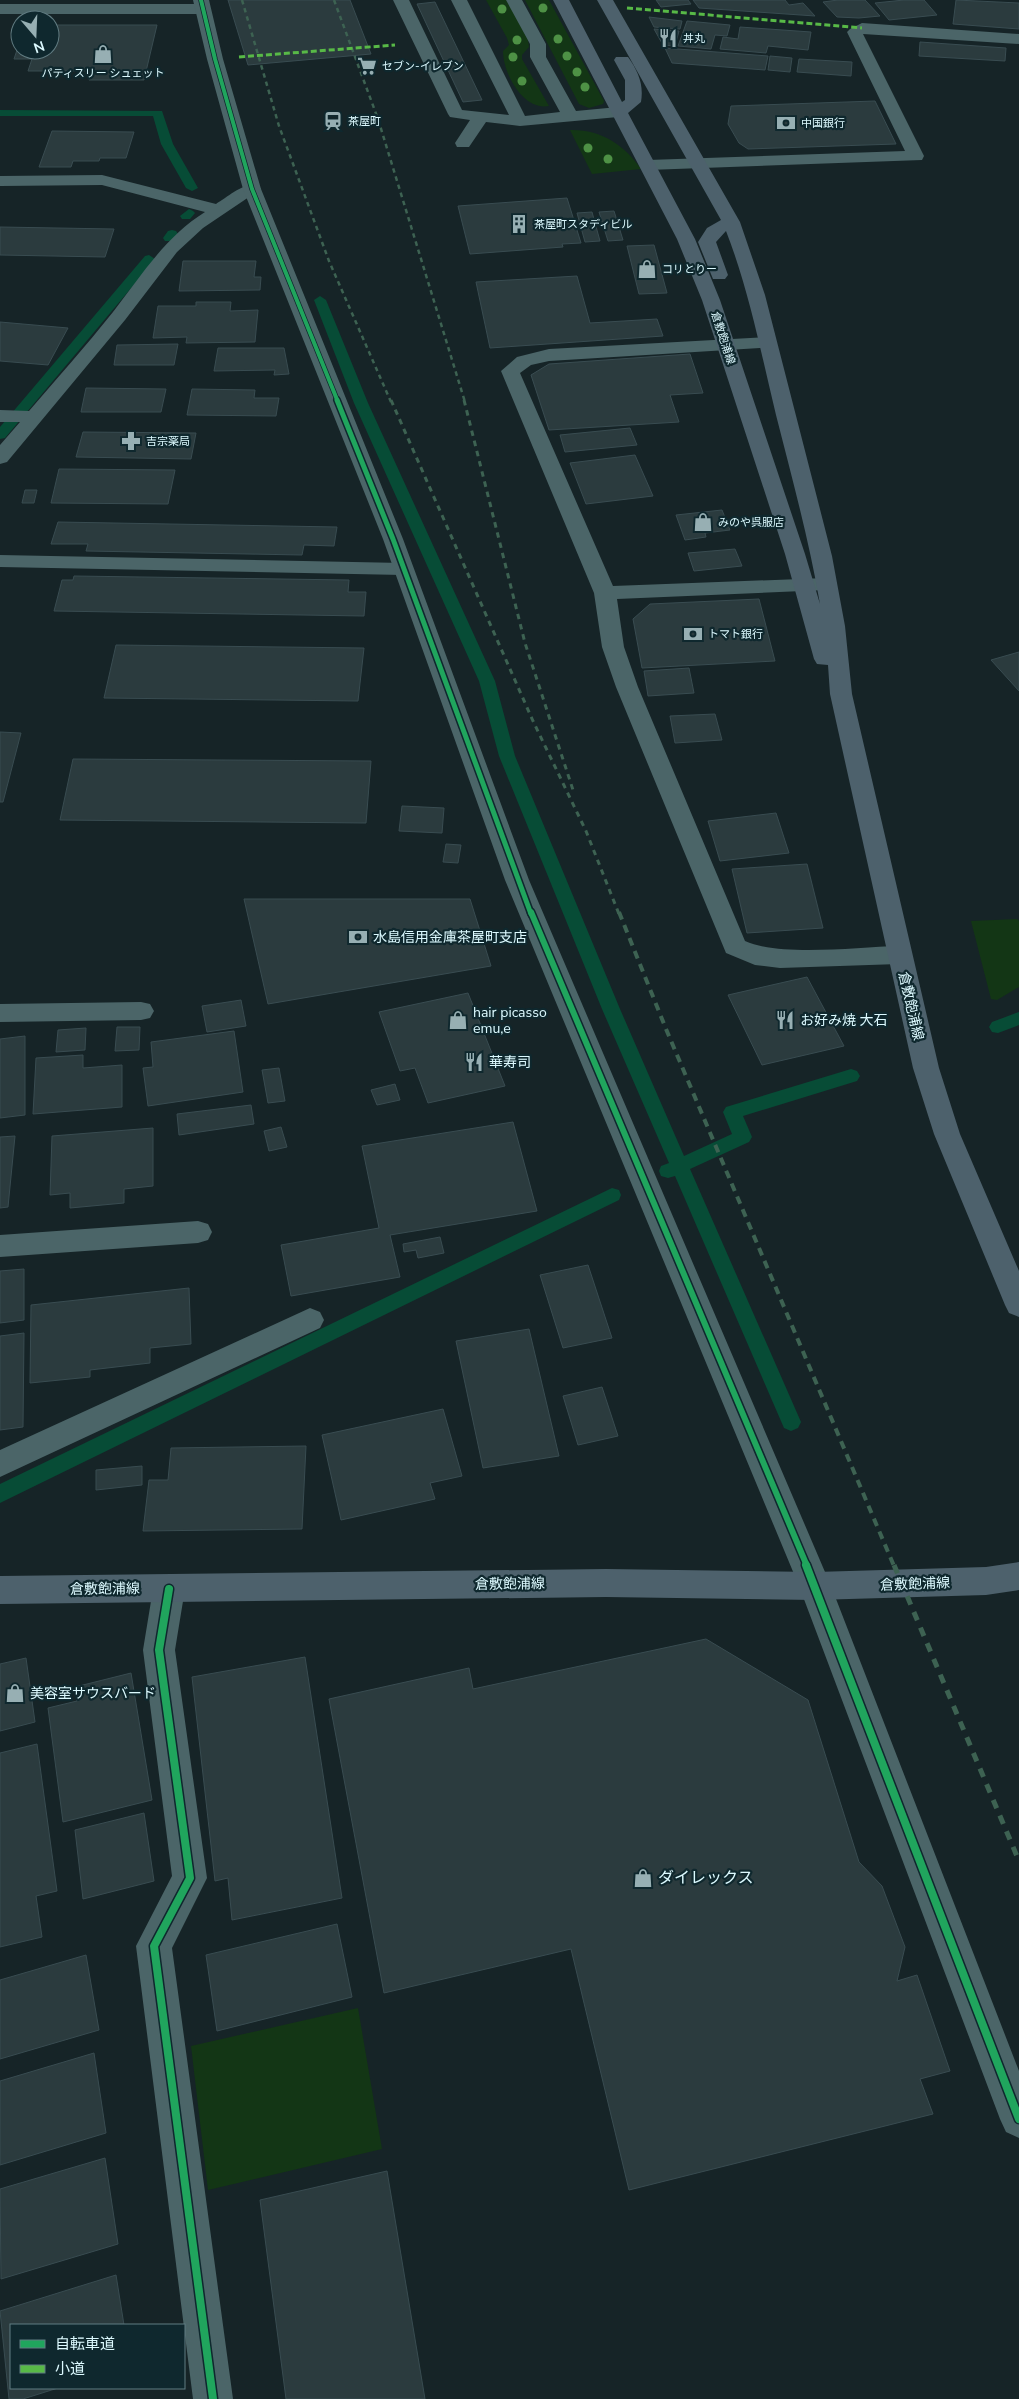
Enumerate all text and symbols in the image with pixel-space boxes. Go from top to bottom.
north arrow [10,10,60,60]
restaurant icon: 丼丸 [657,27,679,49]
place label: 丼丸 [683,31,705,46]
text: N [31,36,47,58]
shop icon: パティスリー シュェット [92,43,114,65]
supermarket icon: セブン-イレブン [356,55,378,77]
place label: セブン-イレブン [382,59,464,74]
place label: パティスリー シュェット [41,66,165,81]
station icon: 茶屋町 [322,110,344,132]
bank icon: 中国銀行 [775,112,797,134]
place label: 茶屋町 [348,114,381,129]
place label: 中国銀行 [801,116,845,131]
building icon: 茶屋町スタディビル [508,213,530,235]
place label: 茶屋町スタディビル [534,217,632,232]
shop icon: コリとりー [636,258,658,280]
place label: コリとりー [662,262,717,277]
street label: 倉敷飽浦線 [707,310,739,366]
pharmacy icon: 吉宗薬局 [120,430,142,452]
place label: 吉宗薬局 [146,434,190,449]
shop icon: みのや呉服店 [692,511,714,533]
place label: みのや呉服店 [718,515,784,530]
bank icon: トマト銀行 [682,623,704,645]
place label: トマト銀行 [708,627,763,642]
bank icon: 水島信用金庫茶屋町支店 [347,926,369,948]
place label: 水島信用金庫茶屋町支店 [373,928,527,947]
street label: 倉敷飽浦線 [894,970,928,1042]
place label: hair picasso emu,e [473,1003,547,1038]
shop icon: hair picasso emu,e [447,1009,469,1031]
restaurant icon: お好み焼 大石 [774,1009,796,1031]
place label: お好み焼 大石 [800,1011,888,1030]
restaurant icon: 華寿司 [463,1051,485,1073]
place label: 華寿司 [489,1053,531,1072]
street label: 倉敷飽浦線 [880,1573,950,1595]
street label: 倉敷飽浦線 [475,1574,545,1594]
street label: 倉敷飽浦線 [70,1579,140,1599]
shop icon: 美容室サウスバード [4,1682,26,1704]
place label: 美容室サウスバード [30,1684,156,1703]
shop icon: ダイレックス [632,1867,654,1889]
place label: ダイレックス [658,1867,754,1889]
legend [10,2324,185,2389]
text: 自転車道 [55,2334,115,2354]
text: 小道 [55,2359,85,2379]

